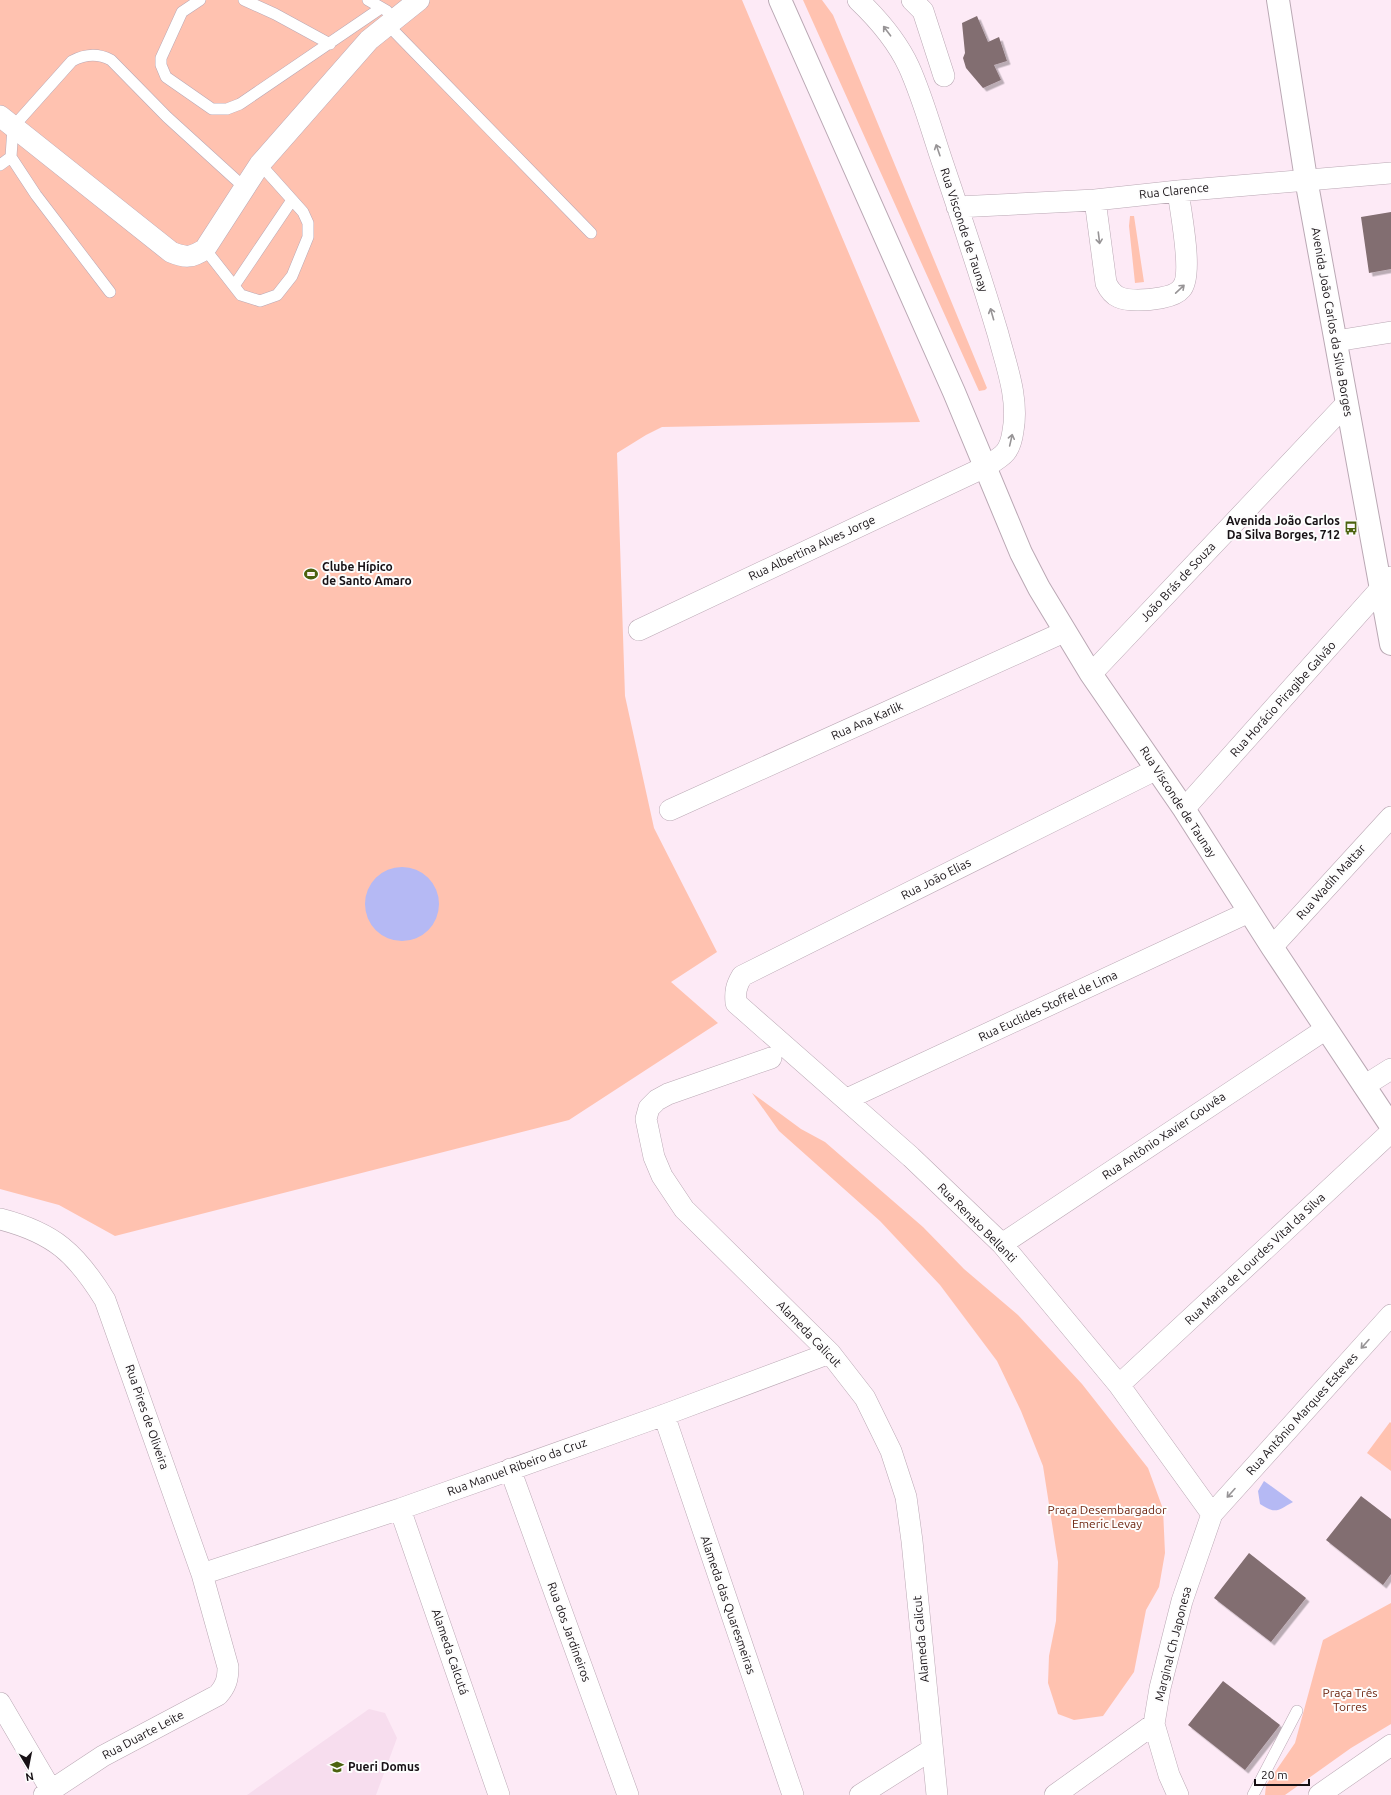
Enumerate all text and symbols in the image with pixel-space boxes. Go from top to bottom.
one-way arrow [883,26,892,37]
one-way arrow [933,145,941,157]
street label: Rua Visconde de Taunay [938,166,991,294]
street label: Rua Clarence [1138,180,1209,201]
street label: Avenida João Carlos da Silva Borges [1309,226,1356,417]
one-way arrow [1095,231,1103,244]
one-way arrow [1175,284,1185,294]
one-way arrow [988,307,995,320]
one-way arrow [1008,434,1015,447]
street label: Rua Albertina Alves Jorge [746,512,877,583]
place label: Avenida João Carlos Da Silva Borges, 712 [1226,514,1340,541]
bus stop icon: Avenida João Carlos Da Silva Borges, 712 [1343,520,1359,536]
street label: João Brás de Souza [1138,539,1218,624]
place label: Clube Hípico de Santo Amaro [322,560,412,587]
sports icon: Clube Hípico de Santo Amaro [303,566,319,582]
street label: Rua Horácio Piragibe Galvão [1227,638,1338,759]
street label: Rua Ana Karlik [829,699,905,742]
street label: Rua Visconde de Taunay [1138,744,1219,860]
street label: Rua Wadih Mattar [1294,841,1368,922]
street label: Rua João Elias [899,855,973,902]
street label: Rua Euclides Stoffel de Lima [976,968,1119,1043]
street label: Rua Antônio Xavier Gouvêa [1100,1089,1228,1182]
street label: Rua Renato Bellanti [935,1181,1019,1265]
street label: Rua Maria de Lourdes Vital da Silva [1182,1190,1327,1327]
street label: Alameda Calicut [775,1298,844,1370]
one-way arrow [1360,1339,1370,1349]
street label: Rua Antônio Marques Esteves [1243,1350,1360,1477]
street label: Rua Pires de Oliveira [123,1363,172,1471]
street label: Rua Manuel Ribeiro da Cruz [445,1435,589,1498]
one-way arrow [1227,1487,1236,1497]
park label: Praça Desembargador Emeric Levay [1047,1503,1167,1530]
street label: Alameda das Quaresmeiras [699,1534,758,1676]
street label: Rua dos Jardineiros [545,1580,594,1683]
street label: Marginal Ch Japonesa [1152,1585,1193,1703]
street label: Alameda Calicut [910,1595,931,1683]
street label: Alameda Calcutá [430,1607,471,1697]
park label: Praça Três Torres [1323,1686,1377,1713]
street label: Rua Duarte Leite [100,1708,186,1762]
north arrow [8,1747,48,1787]
school or university icon: Pueri Domus [329,1759,345,1775]
place label: Pueri Domus [348,1760,420,1773]
scale bar [1255,1761,1309,1787]
text: 20 m [1261,1768,1288,1781]
text: N [25,1770,35,1783]

